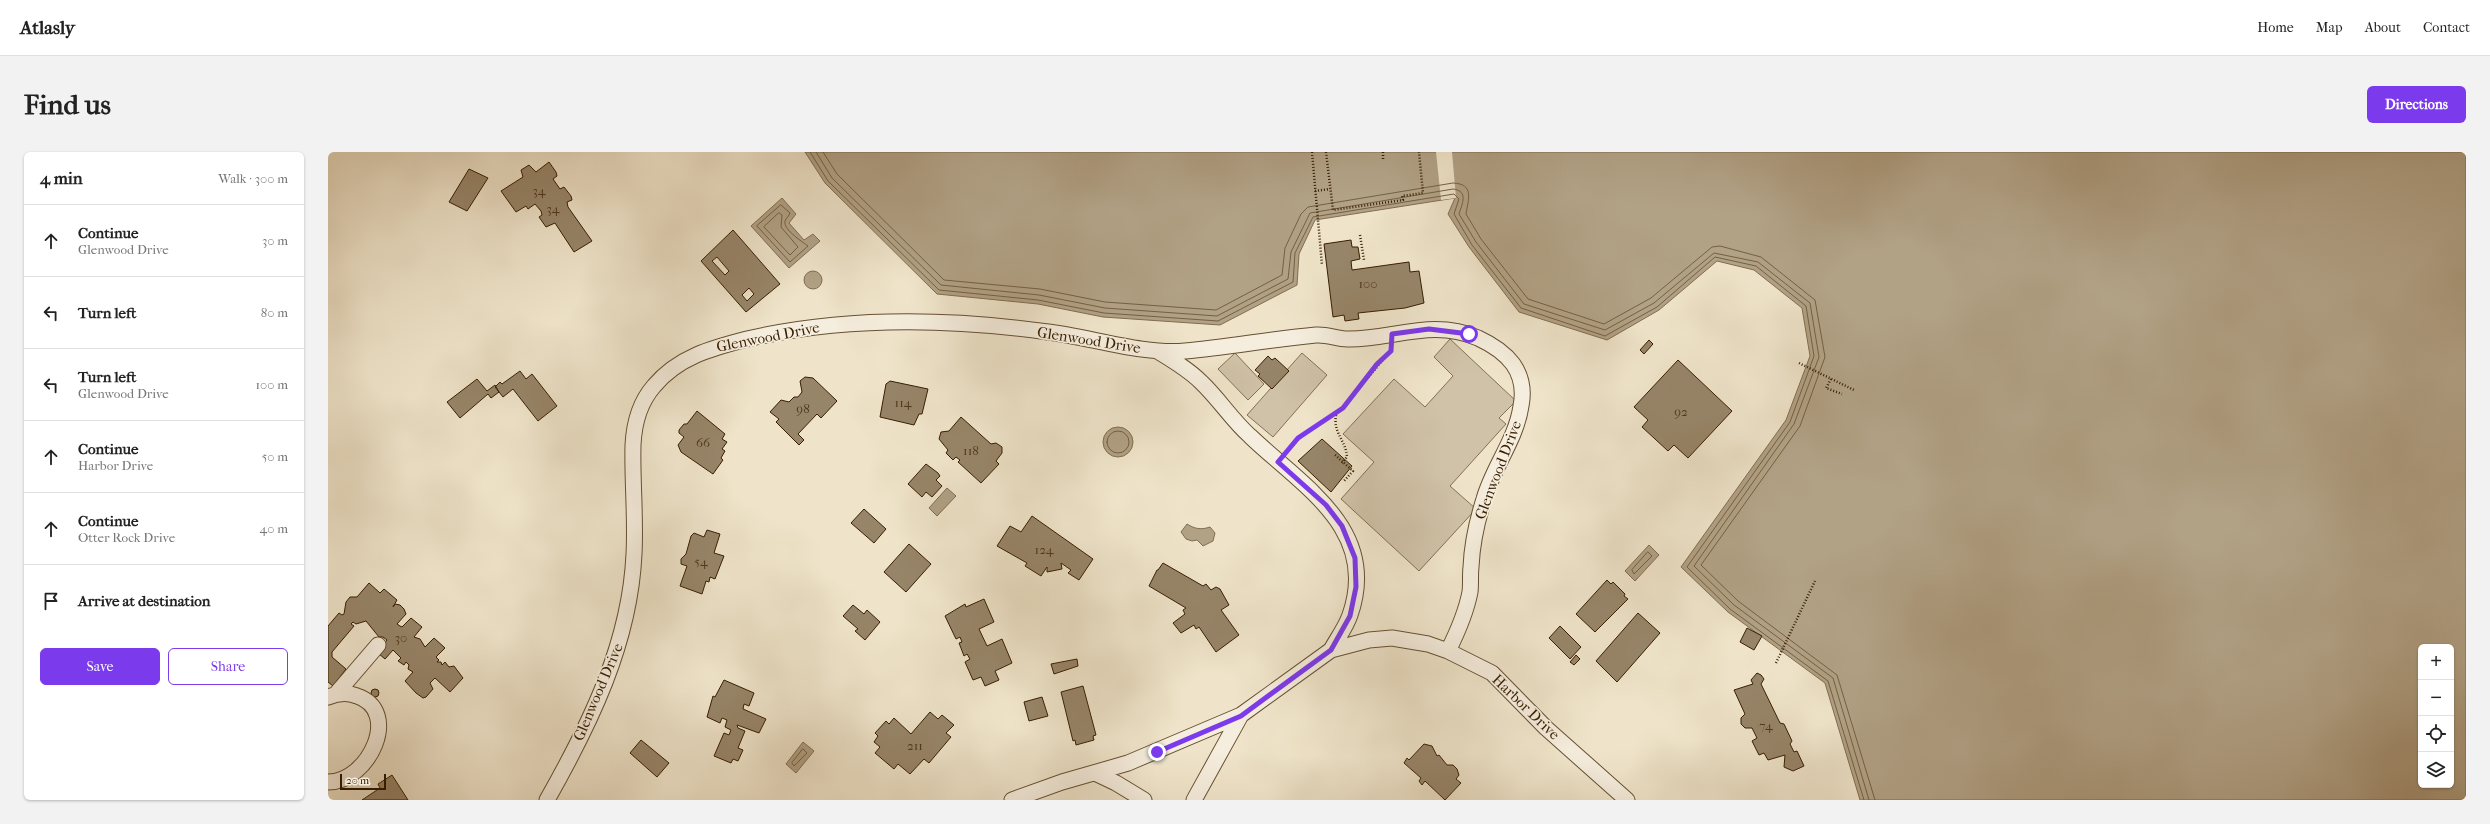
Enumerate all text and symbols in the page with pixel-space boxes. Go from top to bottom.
text: Atlasly [20,17,75,39]
text: Home [2257,19,2294,36]
text: Map [2316,19,2343,36]
text: About [2365,19,2401,36]
text: Contact [2423,19,2470,36]
button: Directions [2367,86,2466,123]
text: Find us [24,88,111,121]
text: 4 min [40,168,83,188]
text: Walk · 300 m [218,171,288,186]
house number: 34 [532,183,546,198]
house number: 34 [546,201,560,216]
text: Continue [78,224,138,242]
icon: ahead [40,230,62,252]
text: 30 m [262,233,288,248]
text: Glenwood Drive [78,242,169,257]
house number: 100 [1359,276,1377,291]
icon: left [40,302,62,324]
text: Turn left [78,304,136,322]
text: 80 m [261,305,288,320]
street label: Glenwood Drive [715,318,822,356]
street label: Glenwood Drive [1036,323,1143,357]
route start [1460,325,1478,343]
text: Turn left [78,368,136,386]
icon: left [40,374,62,396]
text: 100 m [255,377,288,392]
text: Glenwood Drive [78,386,169,401]
house number: 114 [895,395,912,410]
house number: 98 [796,401,810,416]
house number: 92 [1674,404,1688,419]
street label: Glenwood Drive [1471,417,1525,522]
house number: 66 [696,435,711,450]
text: Continue [78,440,138,458]
house number: 118 [963,443,979,458]
icon: ahead [40,446,62,468]
text: 50 m [262,449,288,464]
text: Harbor Drive [78,458,153,473]
text: Continue [78,512,138,530]
icon: ahead [40,518,62,540]
text: 40 m [260,521,288,536]
text: Otter Rock Drive [78,530,175,545]
house number: 124 [1035,542,1054,557]
house number: 54 [694,554,708,569]
icon: arrive [40,590,62,612]
text: Arrive at destination [78,592,210,610]
house number: 30 [395,630,407,645]
street label: Glenwood Drive [569,640,627,744]
map controls [2418,644,2454,788]
button: + [2418,644,2454,680]
button: Save [40,648,160,685]
button: Share [168,648,288,685]
street label: Harbor Drive [1489,670,1564,744]
button: − [2418,680,2454,716]
button: locate [2418,716,2454,752]
house number: 74 [1759,718,1773,733]
house number: 211 [907,738,923,753]
route end [1148,743,1166,761]
button: layers [2418,752,2454,788]
scale bar [340,772,386,791]
text: 20 m [346,774,369,787]

